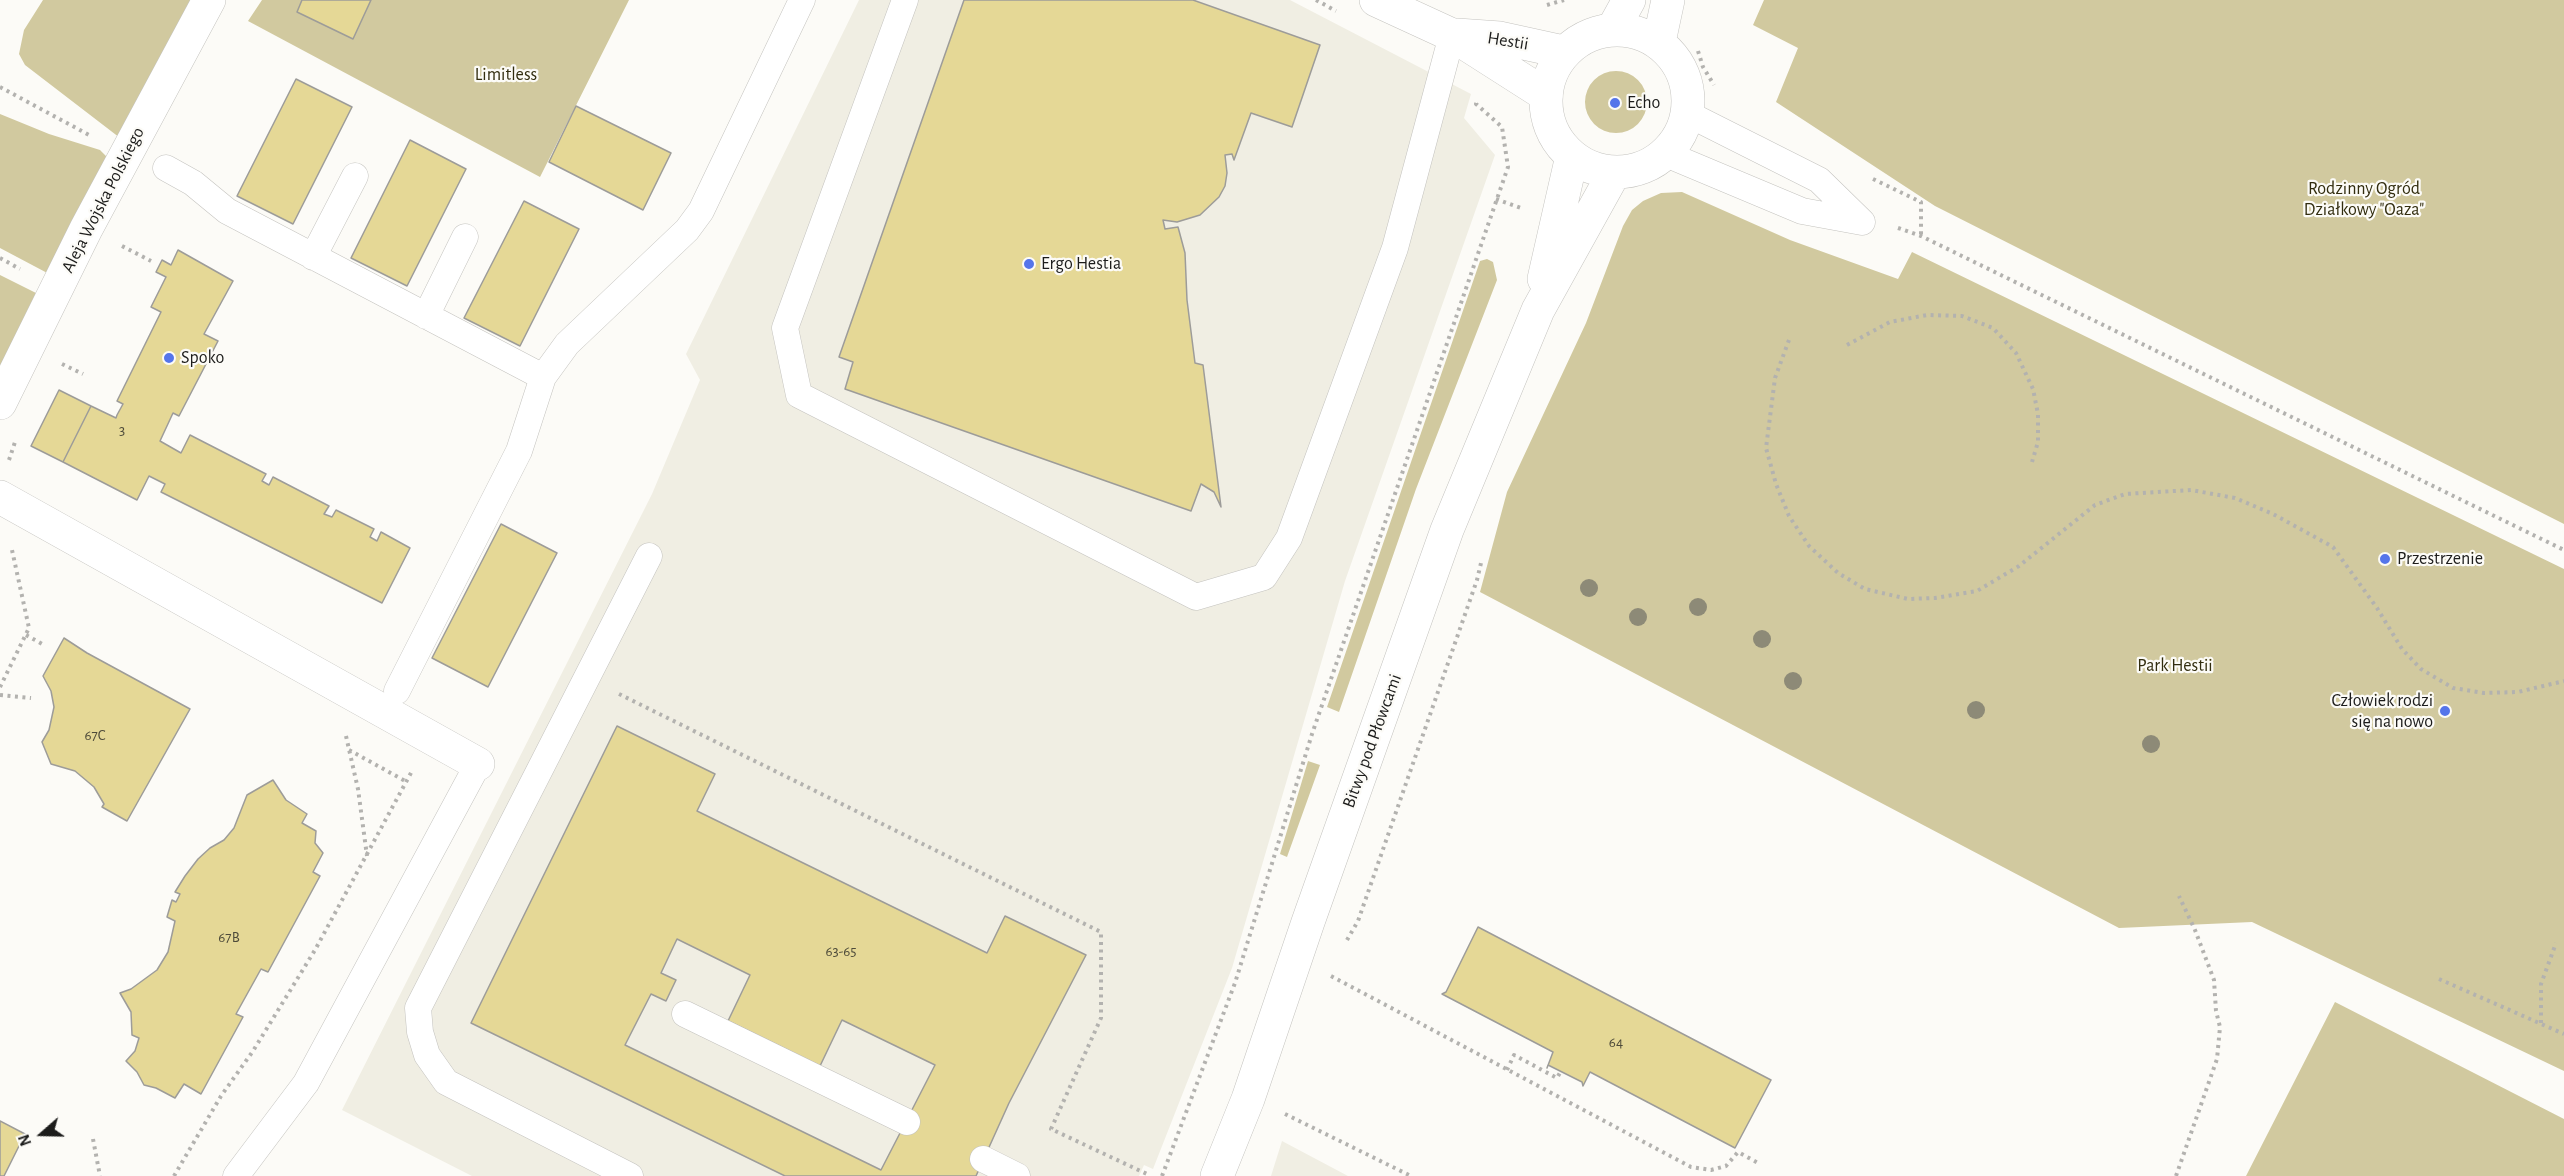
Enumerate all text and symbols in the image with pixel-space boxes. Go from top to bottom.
street label: Hestii [1486,27,1530,55]
park label: Limitless [475,64,537,86]
place label: Echo [1627,92,1660,114]
marker: Echo [1608,96,1622,110]
street label: Aleja Wojska Polskiego [57,123,149,277]
park label: Rodzinny Ogród Działkowy "Oaza" [2304,178,2424,220]
place label: Ergo Hestia [1041,253,1121,275]
marker: Ergo Hestia [1022,257,1036,271]
place label: Spoko [181,347,224,369]
marker: Spoko [162,351,176,365]
house number: 3 [119,421,125,439]
place label: Przestrzenie [2397,548,2483,570]
marker: Przestrzenie [2378,552,2392,566]
park label: Park Hestii [2137,655,2213,677]
street label: Bitwy pod Płowcami [1338,671,1406,811]
place label: Człowiek rodzi się na nowo [2332,690,2433,732]
marker: Człowiek rodzi się na nowo [2438,704,2452,718]
house number: 67C [84,726,106,744]
house number: 67B [218,928,240,946]
house number: 63-65 [825,942,857,960]
house number: 64 [1609,1033,1623,1051]
north arrow [12,1104,72,1164]
text: N [16,1132,35,1148]

